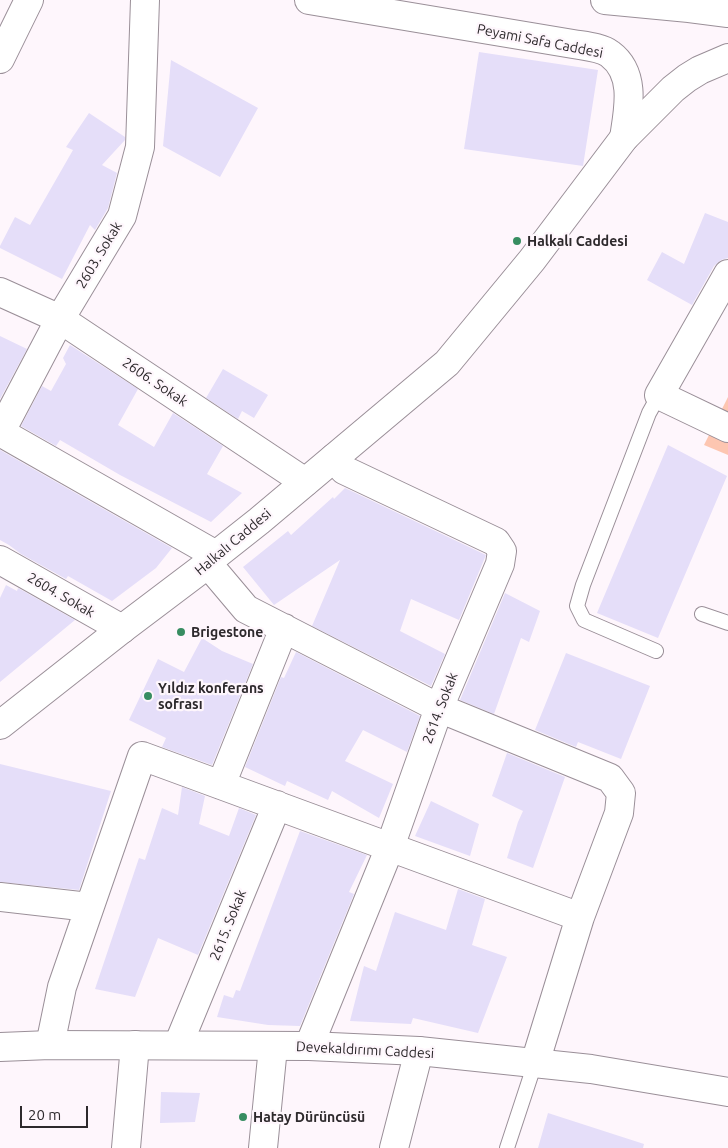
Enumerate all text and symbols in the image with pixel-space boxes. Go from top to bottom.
street label: Peyami Safa Caddesi [476,21,604,61]
street label: 2603. Sokak [72,218,126,292]
place label: Halkalı Caddesi [527,233,628,249]
marker: Halkalı Caddesi [511,235,523,247]
street label: 2606. Sokak [119,354,191,410]
street label: Halkalı Caddesi [191,505,275,579]
street label: 2604. Sokak [24,569,98,621]
place label: Brigestone [191,624,263,640]
marker: Brigestone [175,626,187,638]
street label: 2614. Sokak [419,670,461,746]
place label: Yıldız konferans sofrası [158,680,264,712]
marker: Yıldız konferans sofrası [142,690,154,702]
street label: 2615. Sokak [206,887,250,963]
street label: Devekaldırımı Caddesi [295,1038,435,1062]
scale bar [22,1096,90,1128]
text: 20 m [28,1106,61,1123]
place label: Hatay Dürüncüsü [253,1109,365,1125]
marker: Hatay Dürüncüsü [237,1111,249,1123]

